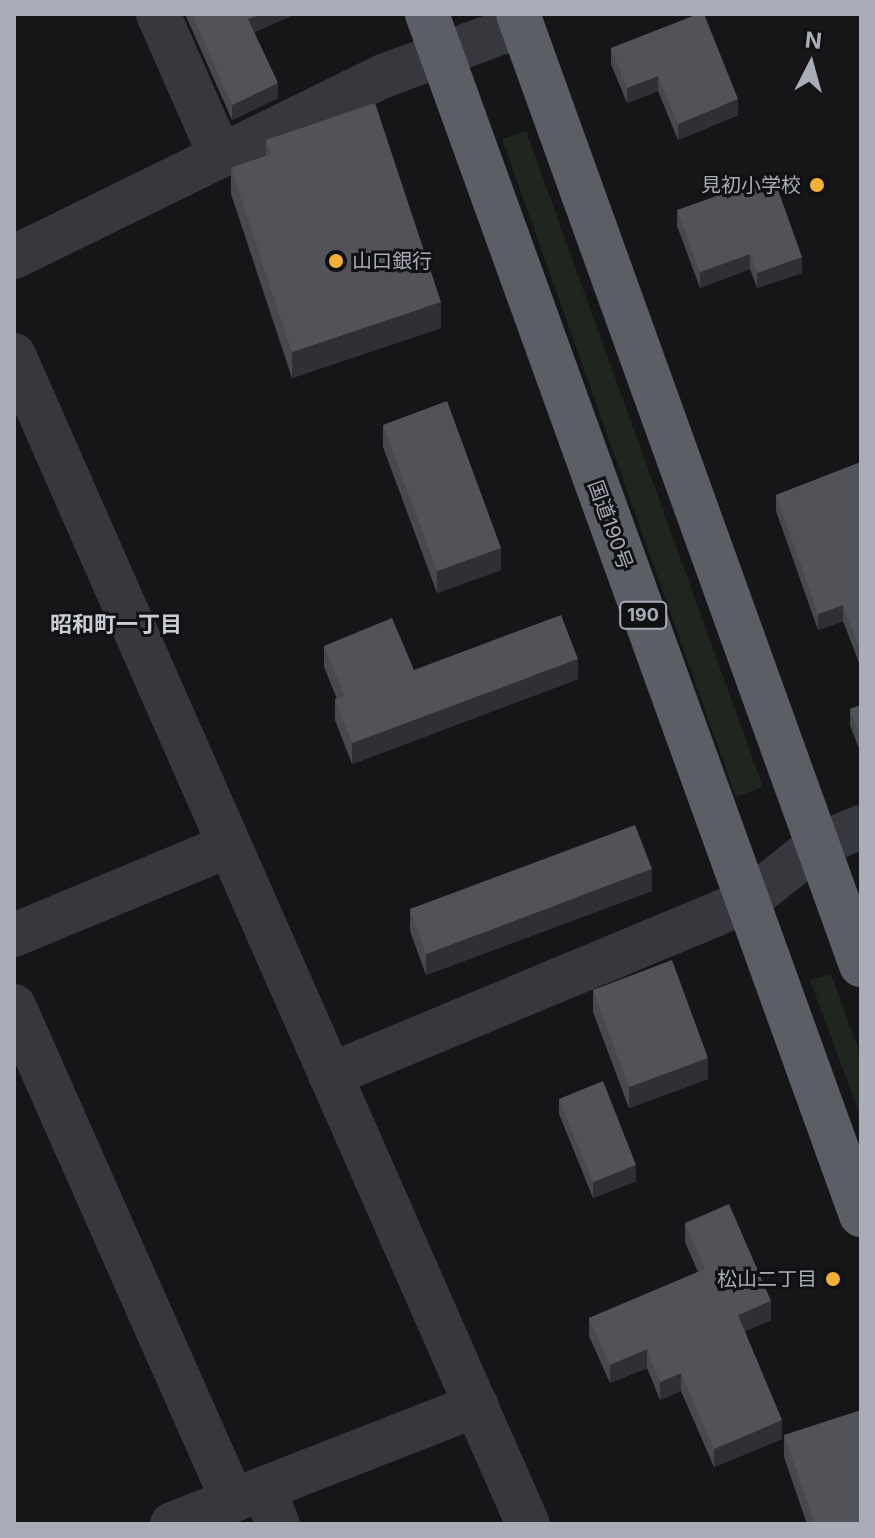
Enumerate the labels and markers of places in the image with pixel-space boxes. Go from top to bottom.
place label: 見初小学校 [701,173,801,197]
marker: 見初小学校 [808,176,826,194]
place label: 山口銀行 [352,249,432,273]
marker: 山口銀行 [327,252,345,270]
place label: 松山二丁目 [717,1267,817,1291]
marker: 松山二丁目 [824,1270,842,1288]

